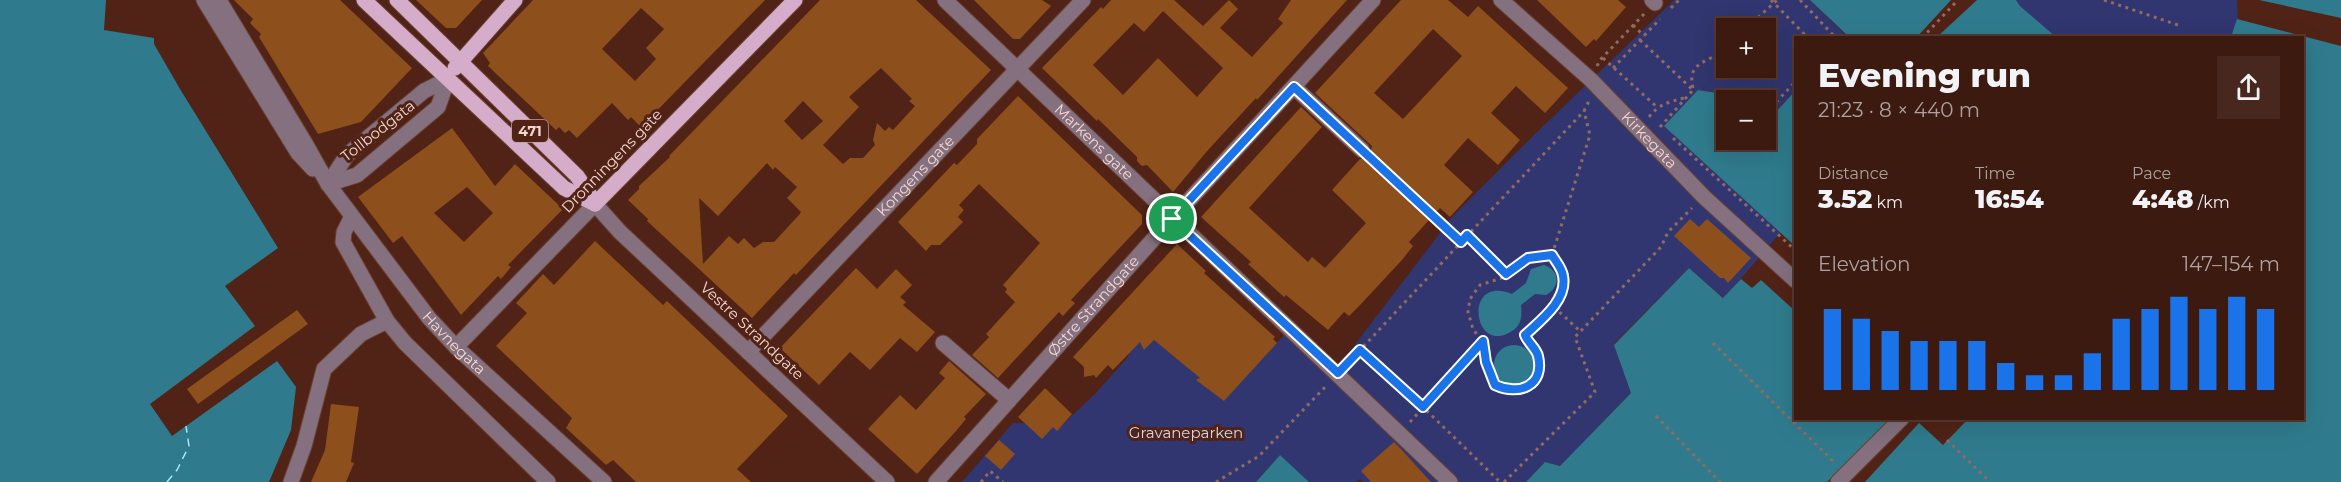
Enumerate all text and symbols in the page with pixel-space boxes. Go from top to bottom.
map controls [1716,18,1776,150]
button: + [1716,18,1776,78]
text: Evening run [1818,55,2031,95]
button: share [2217,56,2280,119]
button: − [1716,90,1776,150]
street label: Tollbodgata [337,96,419,165]
text: 21:23 · 8 × 440 m [1818,98,1980,122]
street label: Markens gate [1051,100,1138,184]
street label: Dronningens gate [557,105,666,216]
street label: Kirkegata [1618,107,1681,172]
road number: 471 [512,120,548,142]
street label: Kongens gate [872,131,958,220]
text: Distance [1818,164,1888,183]
text: Time [1975,164,2015,183]
text: Pace [2132,164,2171,183]
text: 3.52 [1818,183,1872,215]
text: 16:54 [1975,183,2044,215]
text: 4:48 [2132,183,2194,215]
pin [1146,193,1197,244]
text: km [1872,193,1903,212]
text: /km [2194,193,2230,212]
icon: arrive [1155,202,1188,235]
street label: Østre Strandgate [1043,252,1143,360]
text: Elevation [1818,252,1910,276]
text: 147–154 m [2182,252,2280,276]
street label: Vestre Strandgate [697,278,808,384]
street label: Havnegata [419,307,490,378]
park label: Gravaneparken [1129,423,1243,442]

